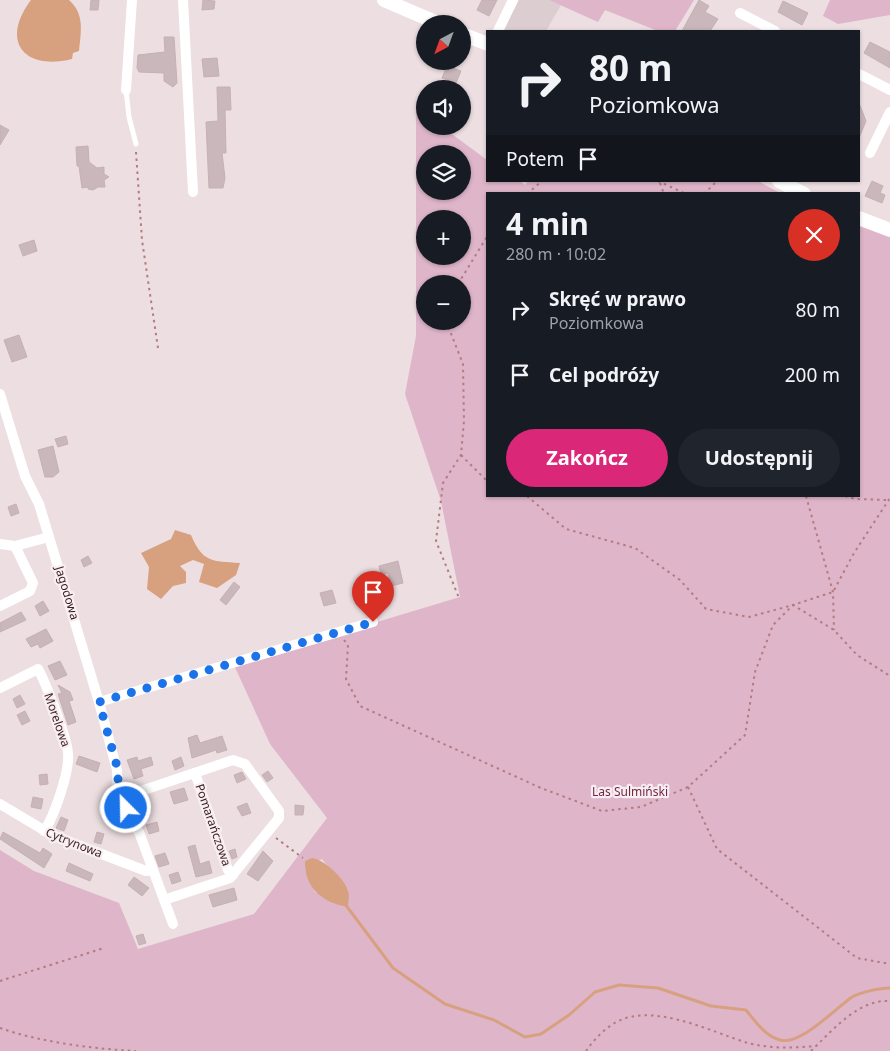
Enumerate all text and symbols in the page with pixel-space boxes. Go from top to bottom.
north arrow [416,15,471,70]
map controls [416,15,471,330]
text: 80 m [589,44,672,91]
icon: right [506,50,571,115]
button: sound [416,80,471,135]
text: Poziomkowa [589,89,720,119]
button: layers [416,145,471,200]
icon: arrive [574,145,602,173]
text: Potem [506,146,564,172]
text: 4 min [506,203,589,244]
button: close [788,209,840,261]
button: + [416,210,471,265]
text: 280 m · 10:02 [506,243,606,265]
button: − [416,275,471,330]
text: Skręć w prawo [549,286,686,312]
icon: right [506,296,534,324]
text: 80 m [796,297,840,323]
text: Poziomkowa [549,312,644,334]
icon: arrive [506,361,534,389]
text: Cel podróży [549,362,659,388]
text: 200 m [785,362,840,388]
button: Zakończ [506,429,668,487]
button: Udostępnij [678,429,840,487]
street label: Jagodowa [51,563,84,622]
pin [352,571,394,622]
icon: arrive [359,578,387,606]
street label: Morelowa [40,691,75,749]
position arrow [99,781,151,833]
street label: Pomarańczowa [191,781,235,868]
park label: Las Sulmiński [592,783,668,800]
street label: Cytrynowa [43,823,105,862]

